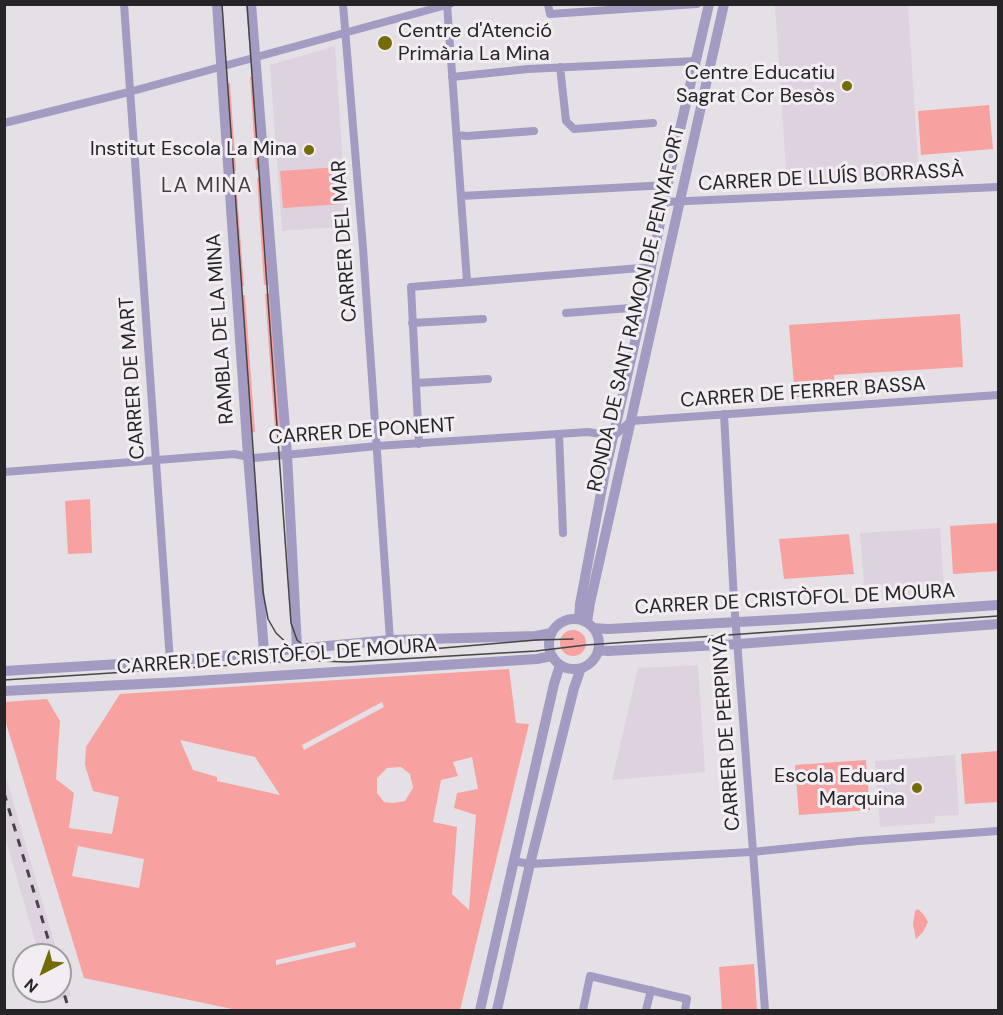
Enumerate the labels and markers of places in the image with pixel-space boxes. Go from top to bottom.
place label: Centre d'Atenció Primària La Mina [398,20,552,67]
marker: Centre d'Atenció Primària La Mina [376,34,394,52]
place label: Centre Educatiu Sagrat Cor Besòs [676,62,835,109]
marker: Centre Educatiu Sagrat Cor Besòs [840,79,854,93]
place label: Institut Escola La Mina [90,138,297,162]
marker: Institut Escola La Mina [302,143,316,157]
place label: Escola Eduard Marquina [774,765,905,812]
marker: Escola Eduard Marquina [910,781,924,795]

